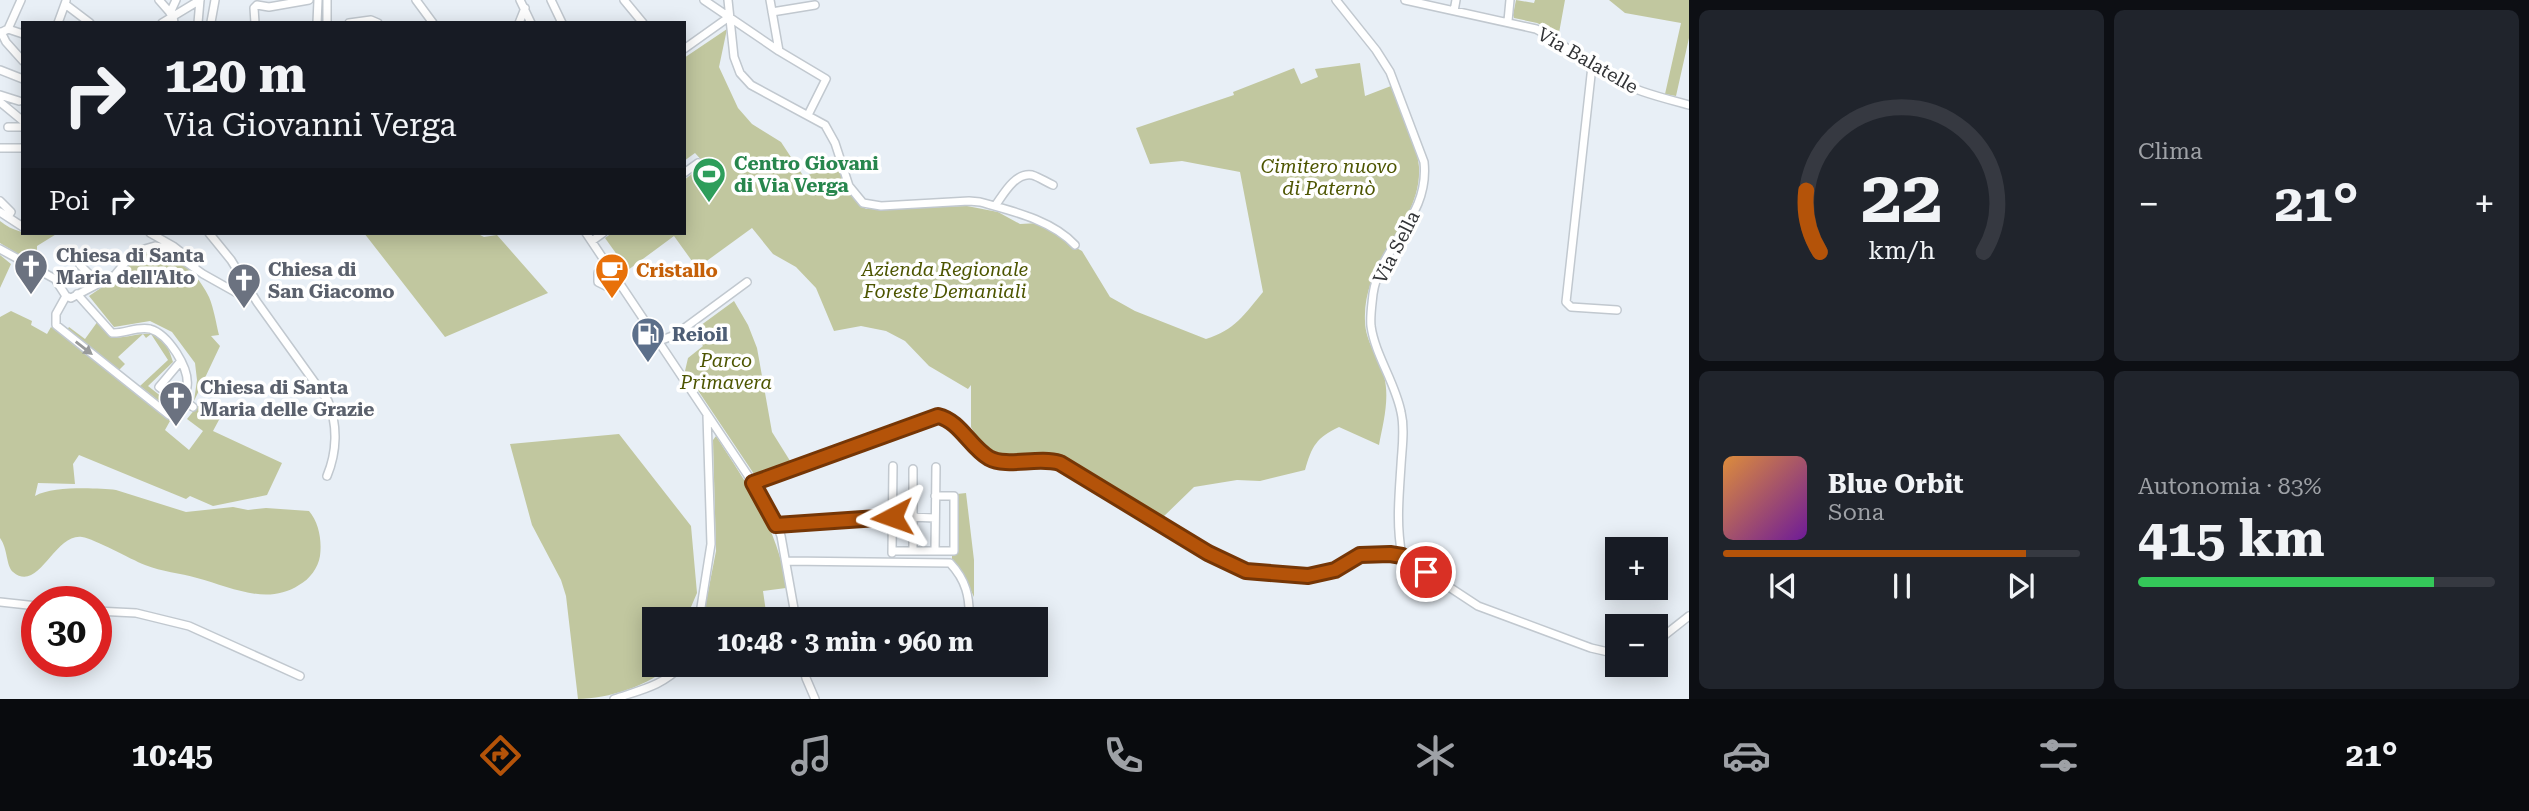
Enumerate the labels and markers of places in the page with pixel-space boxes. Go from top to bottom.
place label: Centro Giovani di Via Verga [734,152,879,197]
sports icon: Centro Giovani di Via Verga [690,155,728,204]
place label: Chiesa di Santa Maria dell'Alto [56,244,204,289]
church icon: Chiesa di Santa Maria dell'Alto [12,247,50,296]
cafe icon: Cristallo [593,251,631,300]
place label: Chiesa di San Giacomo [268,258,395,303]
place label: Cristallo [636,259,718,282]
church icon: Chiesa di San Giacomo [225,261,263,310]
fuel station icon: Reioil [629,315,667,364]
place label: Reioil [672,323,728,346]
place label: Chiesa di Santa Maria delle Grazie [200,376,374,421]
church icon: Chiesa di Santa Maria delle Grazie [157,379,195,428]
pin [1396,542,1456,602]

